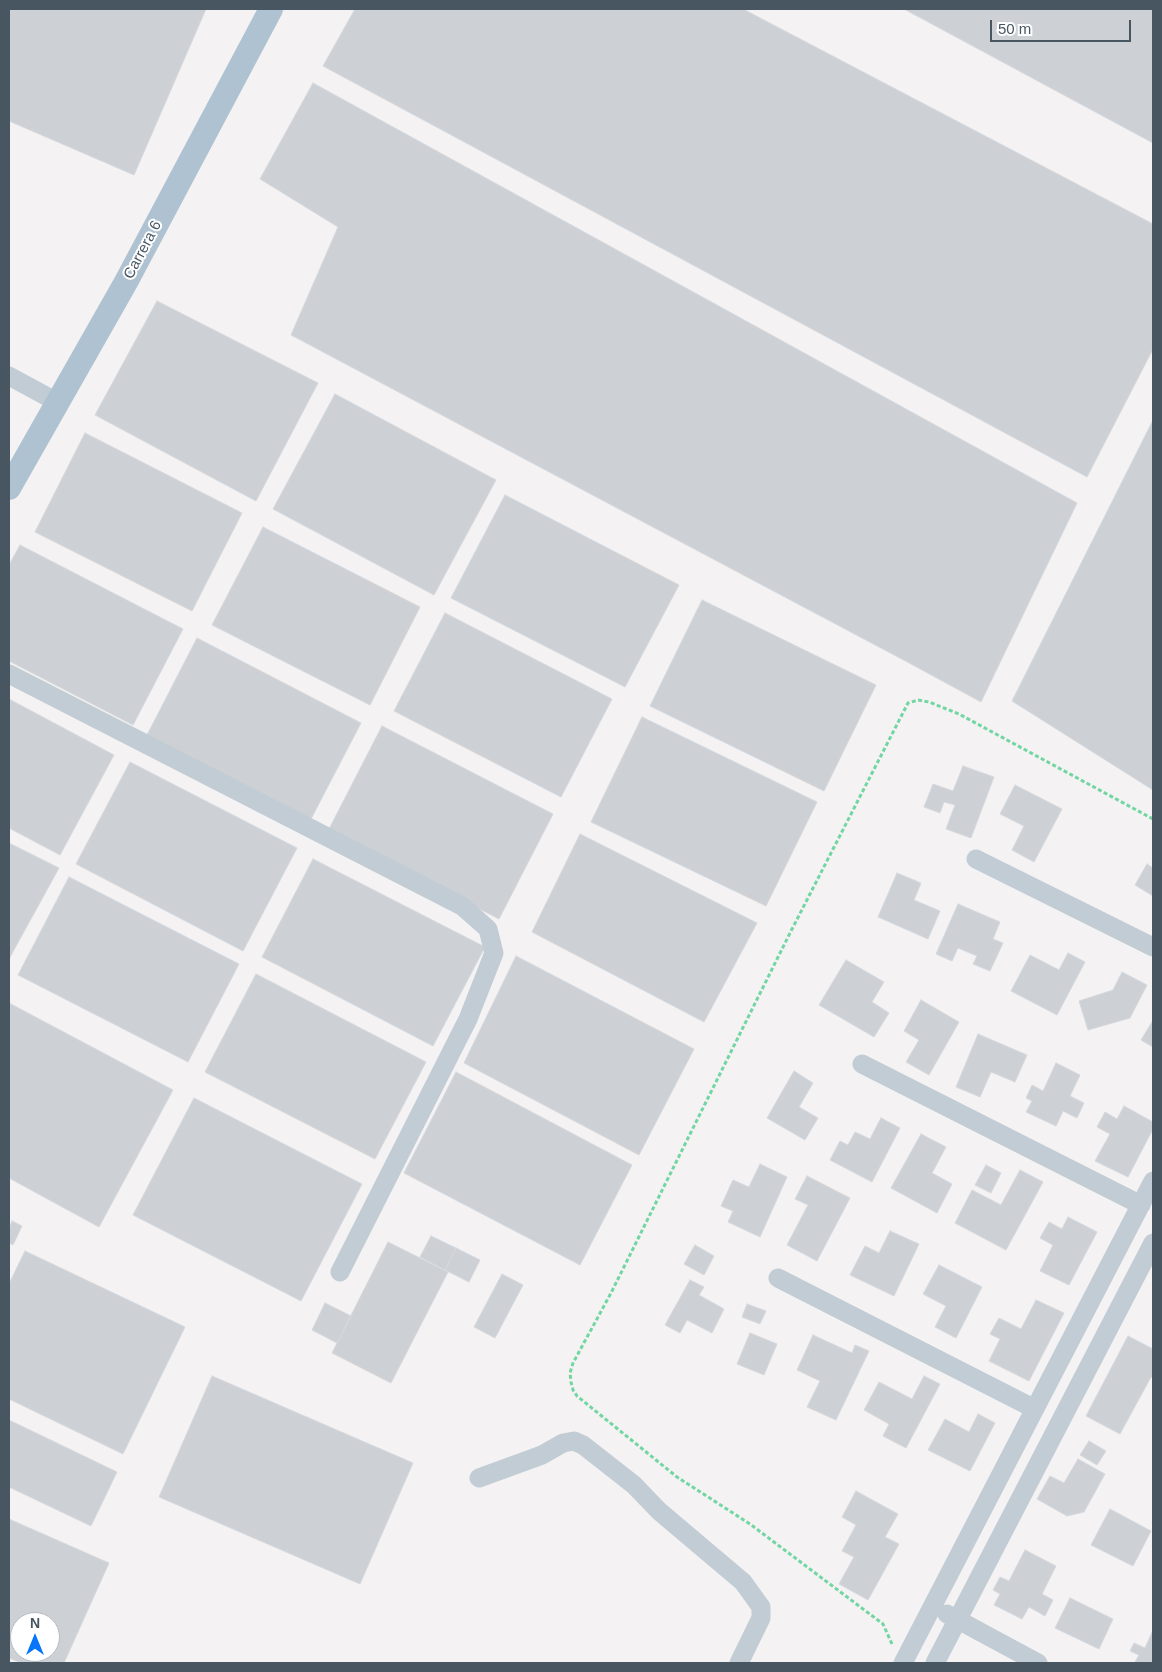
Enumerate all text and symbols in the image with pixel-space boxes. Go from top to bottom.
scale bar [992,10,1133,42]
text: 50 m [998,20,1031,37]
street label: Carrera 6 [120,218,166,282]
north arrow [10,1612,60,1662]
text: N [30,1615,40,1631]

